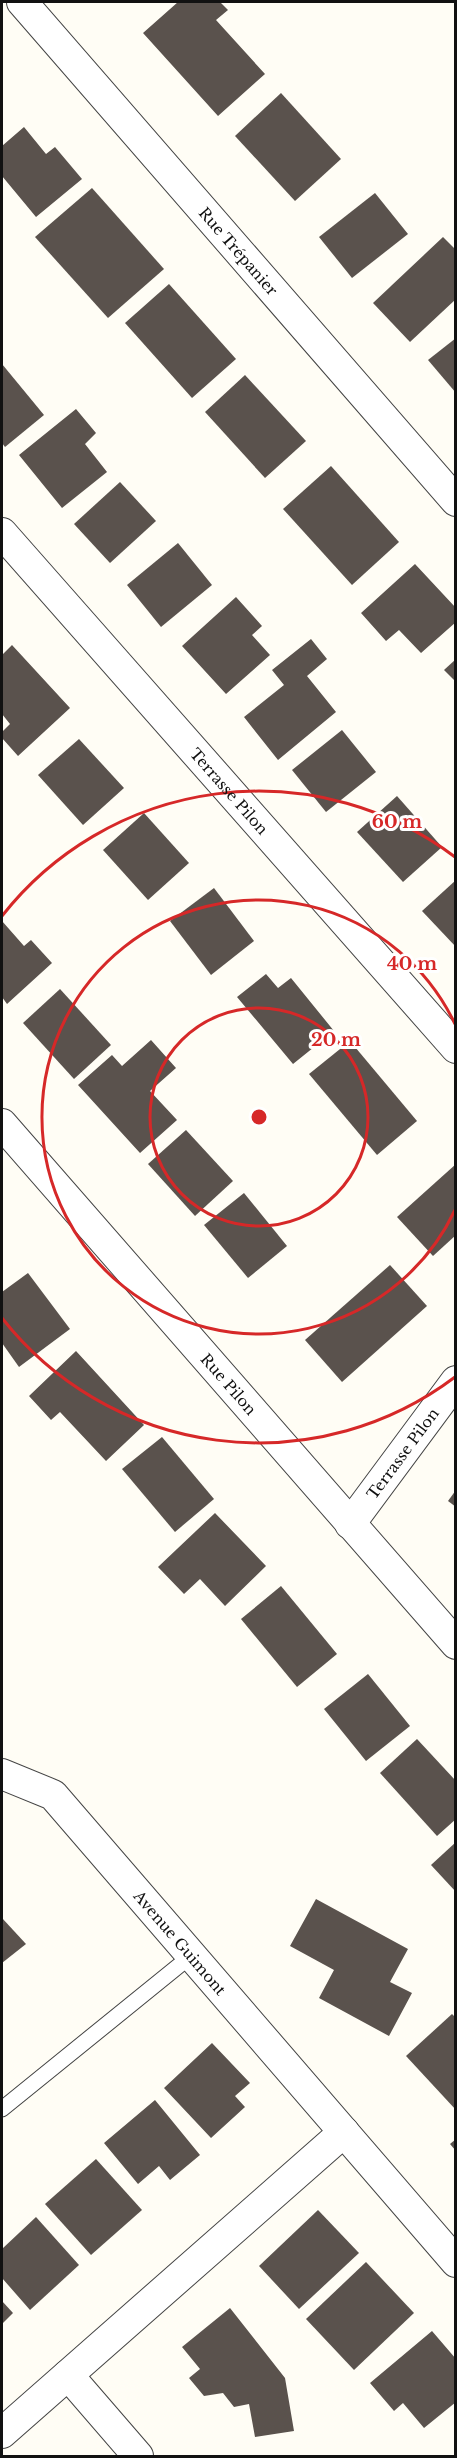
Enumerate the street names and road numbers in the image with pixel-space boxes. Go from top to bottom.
street label: Rue Trépanier [195,203,283,300]
street label: Terrasse Pilon [186,744,273,838]
street label: Rue Pilon [197,1349,261,1418]
street label: Terrasse Pilon [362,1404,442,1503]
street label: Avenue Guimont [129,1886,231,1999]

